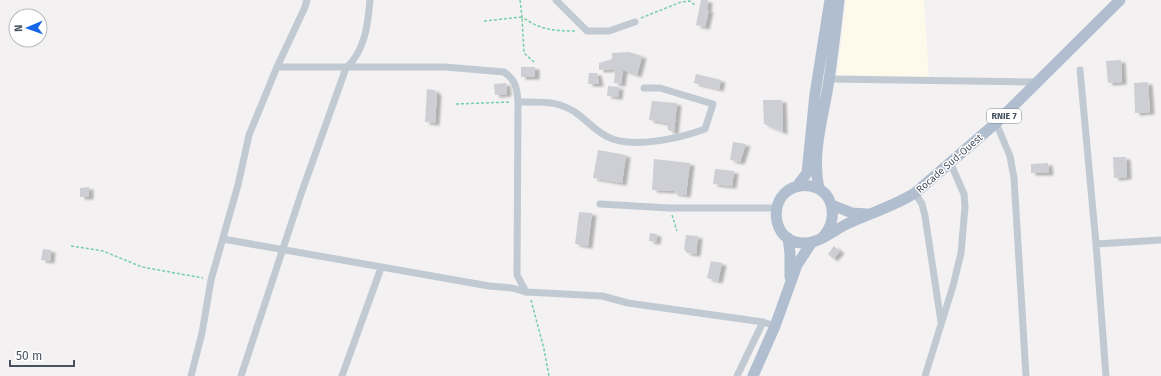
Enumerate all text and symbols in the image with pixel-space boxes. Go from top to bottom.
north arrow [8,8,48,48]
text: N [12,24,25,32]
road number: RNIE 7 [987,109,1021,123]
street label: Rocade Sud-Ouest [914,132,985,196]
scale bar [10,342,74,368]
text: 50 m [16,349,42,363]

